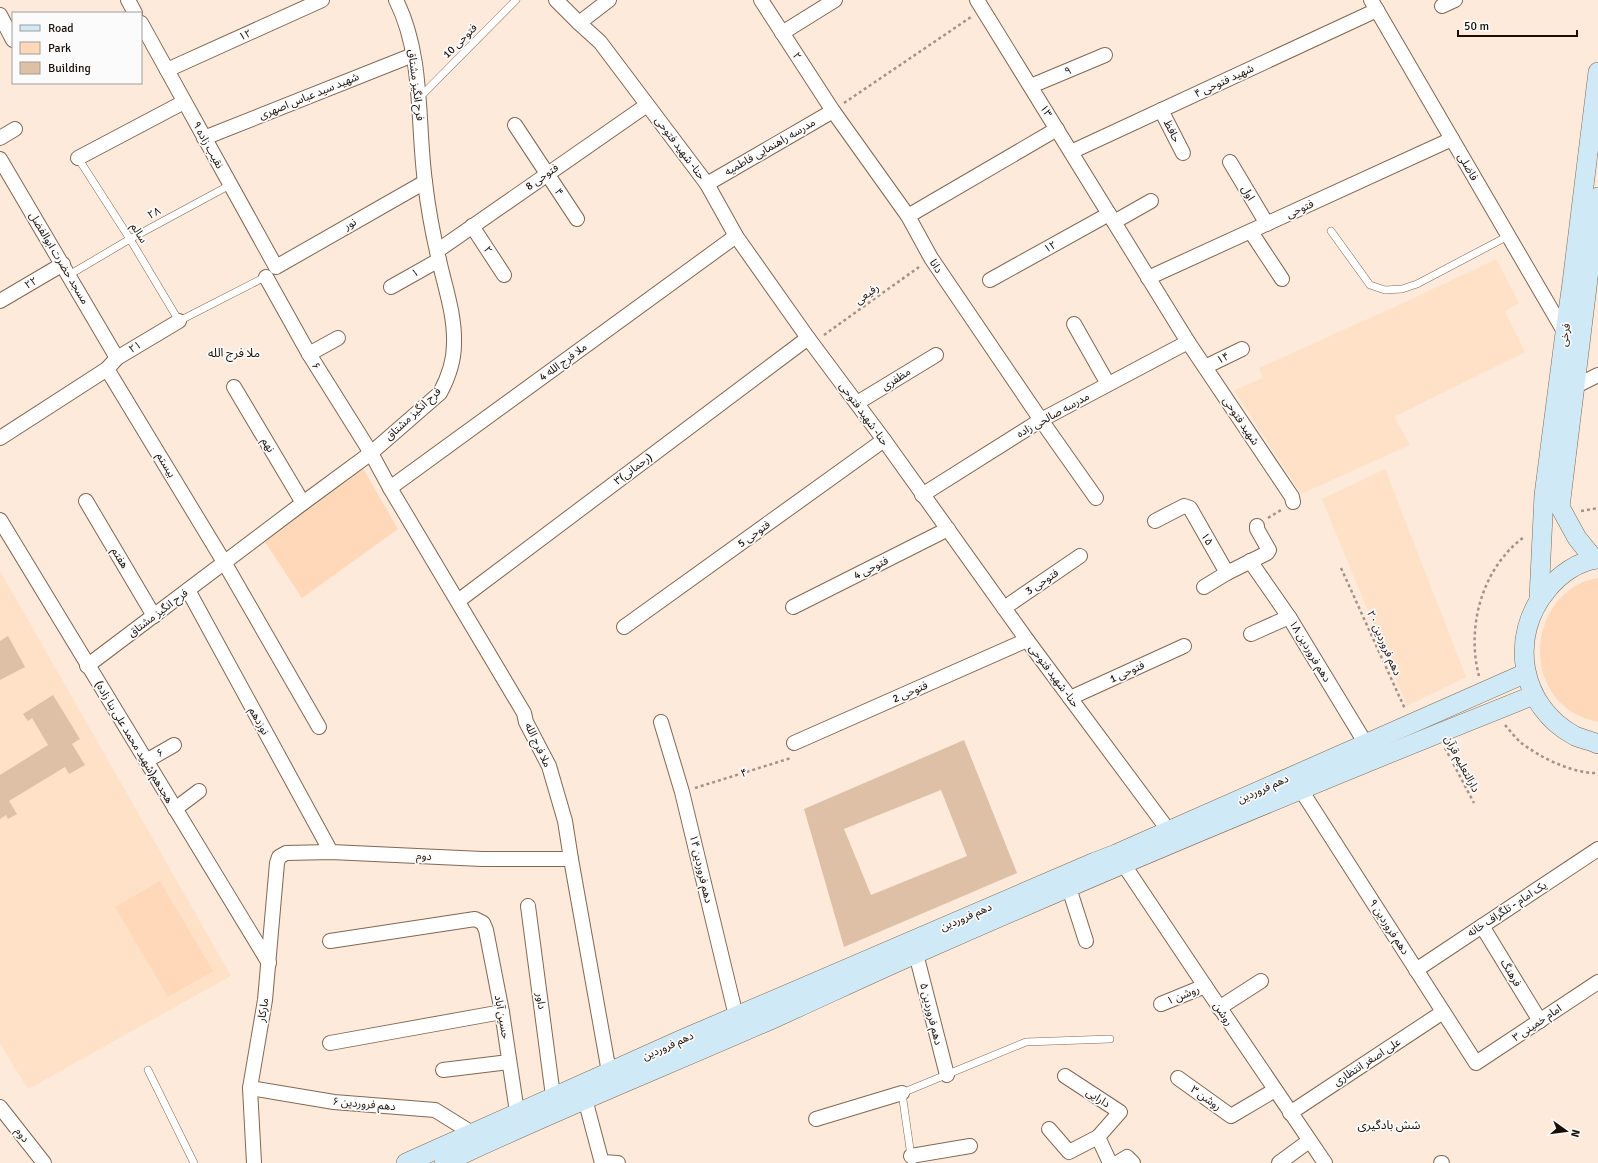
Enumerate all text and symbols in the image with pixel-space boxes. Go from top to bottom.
legend [12,12,142,84]
scale bar [1458,12,1577,38]
text: 50 m [1464,19,1489,34]
text: Road [48,21,74,36]
street label: فتوحی 10 [440,21,480,61]
street label: ۱۲ [237,27,253,43]
text: Park [48,41,71,56]
street label: فرح انگیز مشتاق [404,49,427,122]
street label: ۲ [790,50,804,62]
text: Building [48,61,91,76]
street label: شهید فتوحی ۴ [1192,61,1256,100]
street label: ۹ [1063,64,1073,78]
street label: شهید سید عباس اصهری [257,70,361,122]
street label: ۱۳ [1037,102,1055,120]
street label: حنا- شهید فتوحی [652,114,708,182]
street label: مدرسه راهنمایی فاطمیه [722,116,818,178]
street label: حافظ [1161,117,1183,145]
street label: نقیب زاده ۹ [190,119,226,171]
street label: فاضلی [1455,151,1481,183]
street label: فتوحی 8 [523,161,561,193]
street label: اول [1239,183,1257,203]
street label: ۴ [552,186,566,198]
street label: فتوحی [1284,197,1316,221]
street label: ۲۸ [145,204,163,222]
street label: مسجد حضرت ابوالفضل [26,210,92,307]
street label: نور [341,215,359,233]
street label: سالم [126,221,150,247]
street label: ۱۲ [1041,238,1059,256]
street label: ۲ [481,244,495,256]
street label: دانا [927,257,945,275]
street label: ۱ [409,266,421,280]
street label: ۲۲ [22,274,40,292]
street label: رفیعی [852,281,882,307]
street label: فرخی [1557,322,1573,348]
street label: ۲۱ [126,338,144,356]
street label: 4 ملا فرج الله [537,340,590,385]
district label: ملا فرج الله [208,346,260,362]
street label: ۱۴ [1214,349,1232,367]
street label: ۶ [309,360,323,372]
street label: مظفری [879,365,913,393]
street label: حنا- شهید فتوحی [837,380,892,449]
street label: فرح انگیز مشتاق [382,385,444,444]
street label: مدرسه صالحی زاده [1014,389,1092,440]
street label: شهید فتوحی [1220,394,1262,448]
street label: نهم [257,435,277,456]
street label: بیستم [152,450,178,481]
street label: ۳(رحمانی) [611,450,655,488]
street label: فتوحی 5 [735,518,773,550]
street label: ۱۵ [1198,530,1216,548]
street label: هفتم [107,545,131,572]
street label: فتوحی 4 [851,554,891,582]
street label: فتوحی 3 [1023,566,1061,598]
street label: فرح انگیز مشتاق [125,586,191,641]
street label: دهم فروردین ۲۰ [1362,609,1404,678]
street label: دهم فروردین ۱۸ [1285,618,1334,685]
street label: حنا- شهید فتوحی [1026,642,1082,710]
street label: فتوحی 1 [1107,658,1147,686]
street label: هجدهم(شهید محمد علی بنا زاده) [90,678,176,807]
street label: فتوحی 2 [890,678,930,705]
street label: نوزدهم [244,705,272,738]
street label: ملا فرج الله [521,721,554,770]
street label: دارالتعلیم قرآن [1440,734,1482,795]
street label: ۶ [154,746,166,760]
street label: ۴ [739,766,749,780]
street label: دهم فروردین [1235,772,1291,808]
street label: دهم فروردین ۱۴ [685,834,715,905]
street label: دوم [416,849,432,864]
street label: یک امام - تلگراف خانه [1465,878,1550,940]
street label: دهم فروردین ۹ [1365,897,1412,958]
street label: دهم فروردین [938,900,994,935]
street label: فرهنگ [1498,957,1524,989]
street label: دهم فروردین ۵ [915,982,945,1047]
street label: روشن ۱ [1165,983,1201,1007]
street label: داور [533,991,549,1010]
street label: حسین آباد [492,994,512,1041]
street label: مارکار [255,997,271,1024]
street label: روشن [1210,1000,1236,1028]
street label: امام خمینی ۳ [1510,1002,1565,1045]
street label: دهم فروردین [640,1029,696,1065]
street label: علی اصغر انتظاری [1331,1035,1403,1089]
street label: روشن ۳ [1188,1083,1224,1113]
street label: دارایی [1084,1086,1112,1110]
street label: دهم فروردین ۶ [332,1095,396,1115]
north arrow [1546,1111,1586,1151]
district label: شش بادگیری [1357,1118,1421,1133]
street label: دوم [11,1125,32,1146]
text: N [1568,1128,1582,1139]

